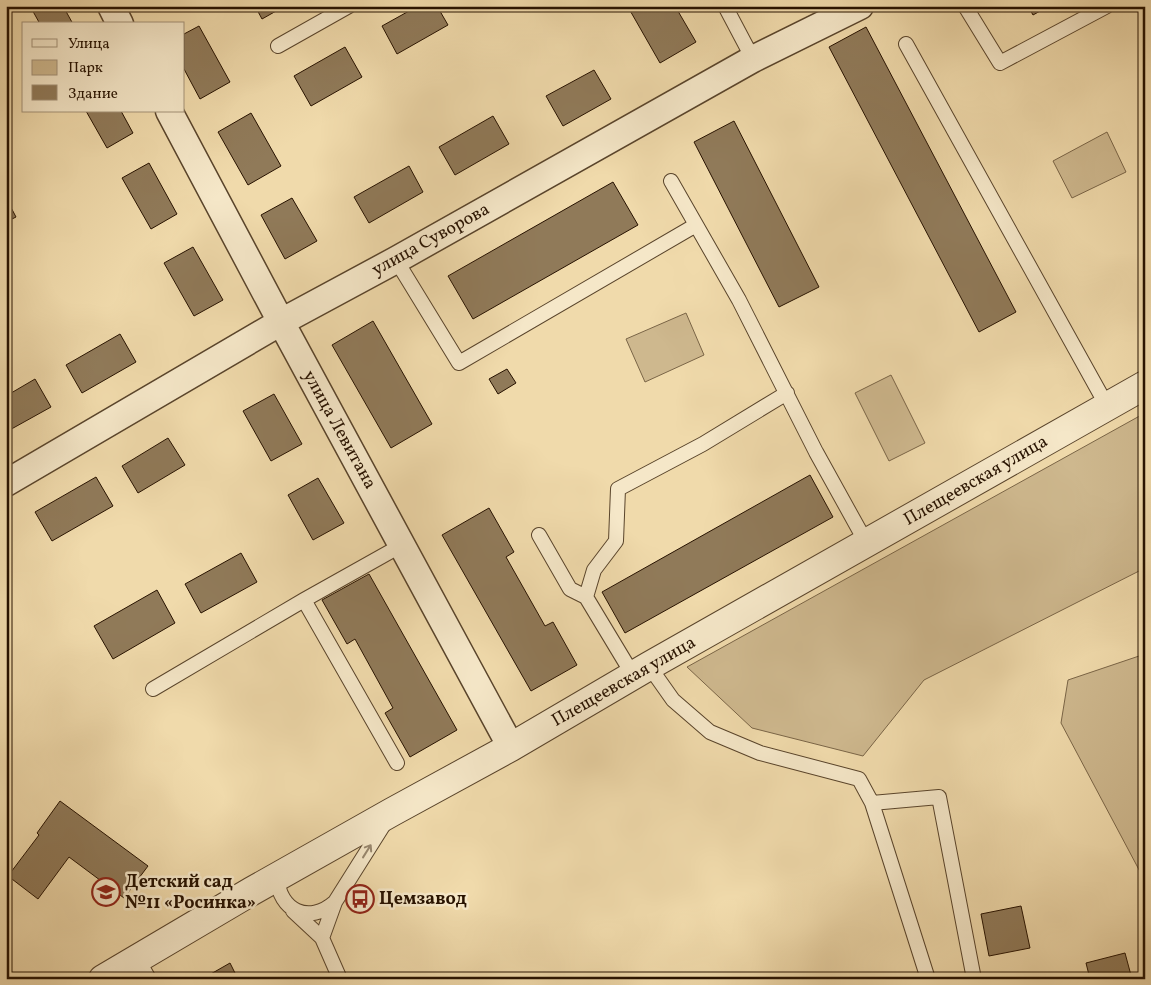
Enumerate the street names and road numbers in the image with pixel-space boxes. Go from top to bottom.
street label: улица Суворова [368,197,494,283]
street label: улица Левитана [296,366,382,494]
street label: Плещеевская улица [899,429,1053,533]
street label: Плещеевская улица [547,630,701,734]

